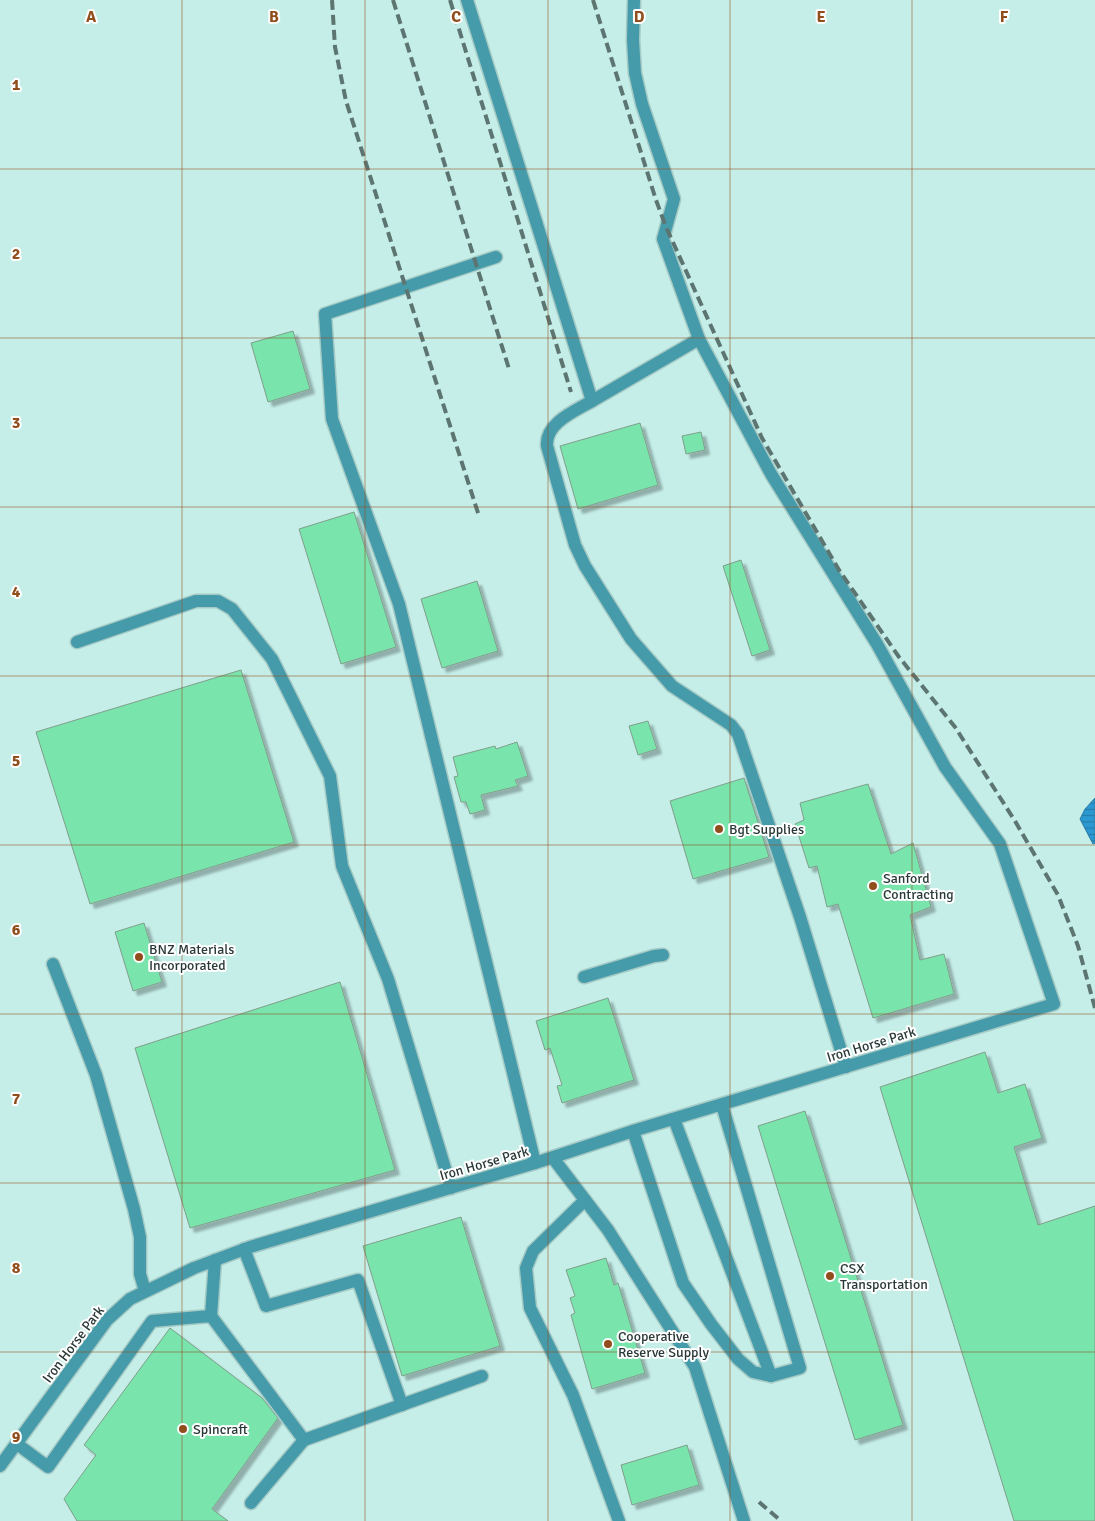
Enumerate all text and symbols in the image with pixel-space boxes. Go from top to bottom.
text: A [86,7,97,27]
text: B [269,7,279,27]
text: C [451,7,461,27]
text: D [634,7,645,27]
text: E [816,7,826,27]
text: F [1000,7,1009,27]
text: 1 [12,75,21,95]
text: 2 [12,244,20,264]
text: 3 [12,413,20,433]
text: 4 [12,582,21,602]
text: 5 [12,751,20,771]
place label: Bgt Supplies [729,821,804,838]
marker: Bgt Supplies [713,823,725,835]
place label: Sanford Contracting [883,870,954,903]
marker: Sanford Contracting [867,880,879,892]
text: 6 [12,920,21,940]
place label: BNZ Materials Incorporated [149,941,234,974]
marker: BNZ Materials Incorporated [133,951,145,963]
street label: Iron Horse Park [825,1023,918,1066]
text: 7 [12,1089,21,1109]
street label: Iron Horse Park [438,1143,531,1184]
text: 8 [12,1258,21,1278]
place label: CSX Transportation [840,1260,928,1293]
marker: CSX Transportation [824,1270,836,1282]
street label: Iron Horse Park [39,1302,108,1386]
place label: Cooperative Reserve Supply [618,1328,709,1361]
marker: Cooperative Reserve Supply [602,1338,614,1350]
place label: Spincraft [193,1421,248,1438]
marker: Spincraft [177,1423,189,1435]
text: 9 [12,1427,21,1447]

